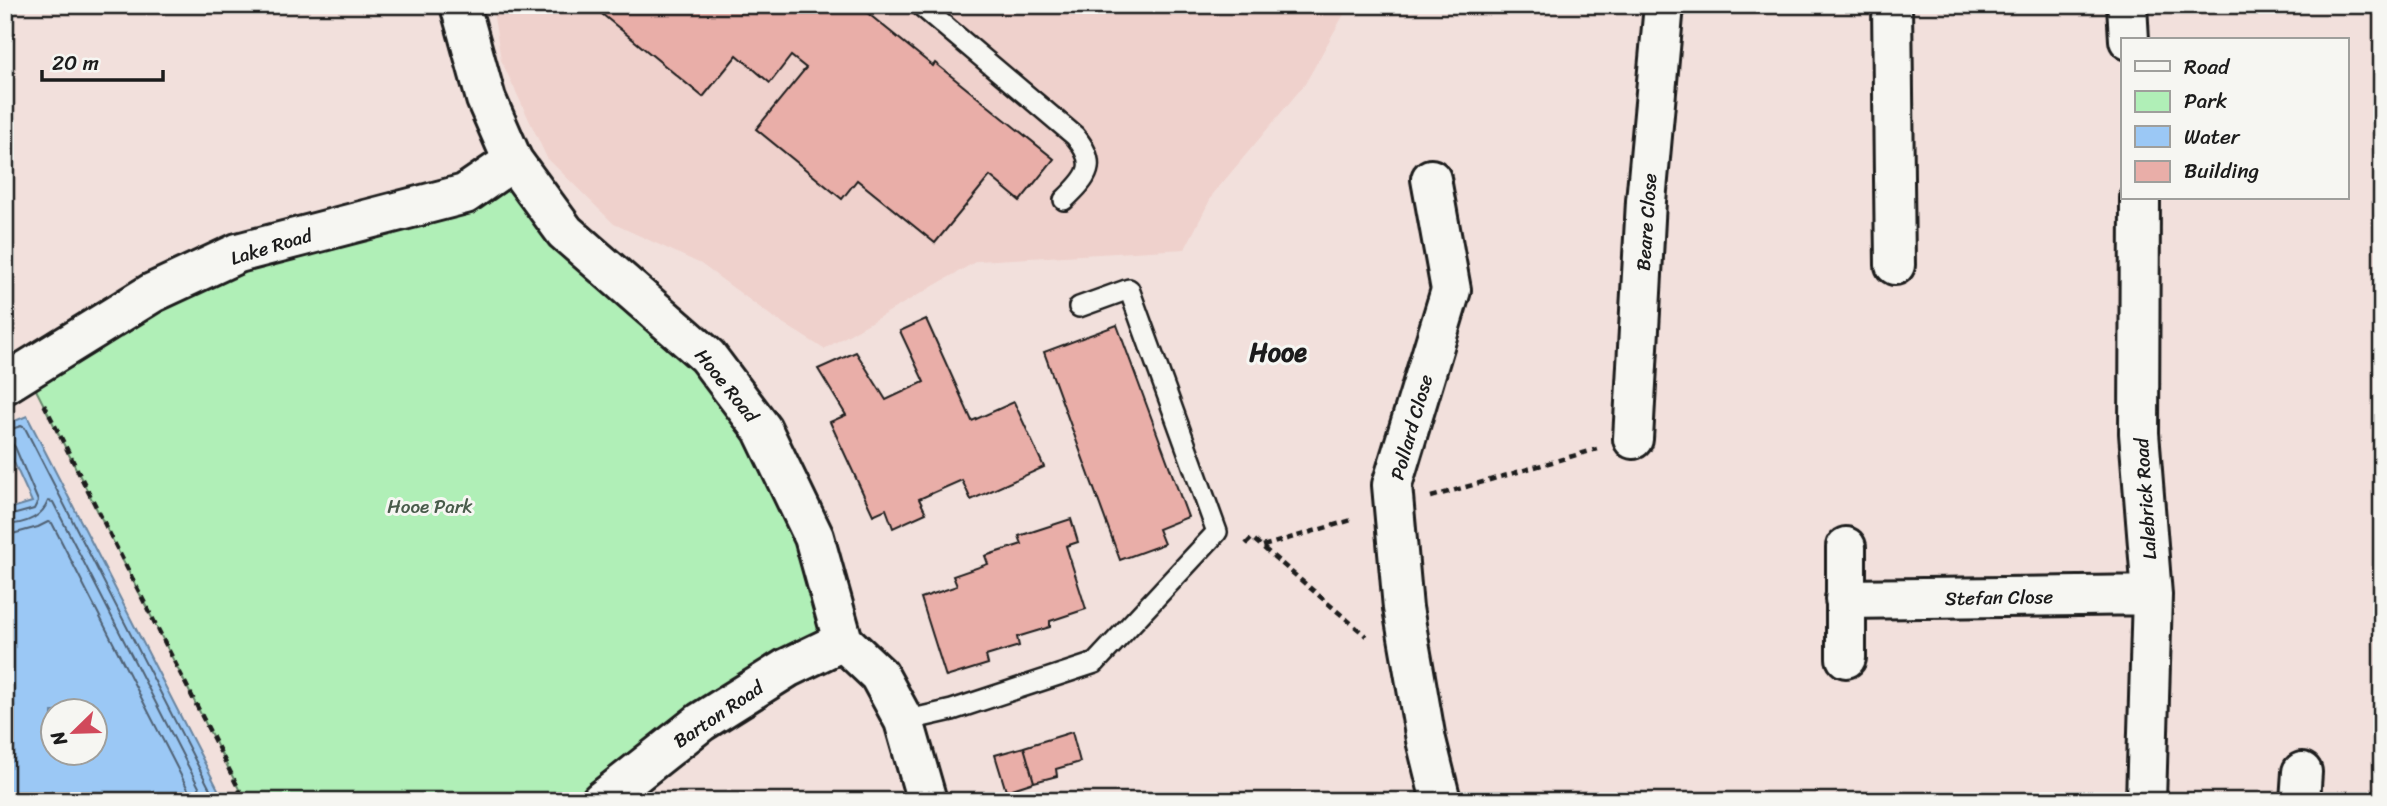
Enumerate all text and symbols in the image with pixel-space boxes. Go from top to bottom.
scale bar [42,38,163,82]
legend [2121,38,2348,200]
text: 20 m [52,44,99,82]
text: Road [2184,48,2231,86]
text: Park [2184,82,2227,120]
text: Water [2184,118,2241,156]
text: Building [2184,152,2260,190]
street label: Beare Close [1627,172,1666,272]
street label: Lake Road [226,218,317,274]
district label: Hooe [1249,329,1307,375]
street label: Hooe Road [686,341,768,431]
street label: Pollard Close [1381,370,1442,484]
street label: Lalebrick Road [2125,435,2166,561]
park label: Hooe Park [387,490,473,523]
street label: Stefan Close [1945,580,2054,615]
street label: Barton Road [666,671,772,757]
north arrow [38,698,108,768]
text: N [41,725,77,752]

